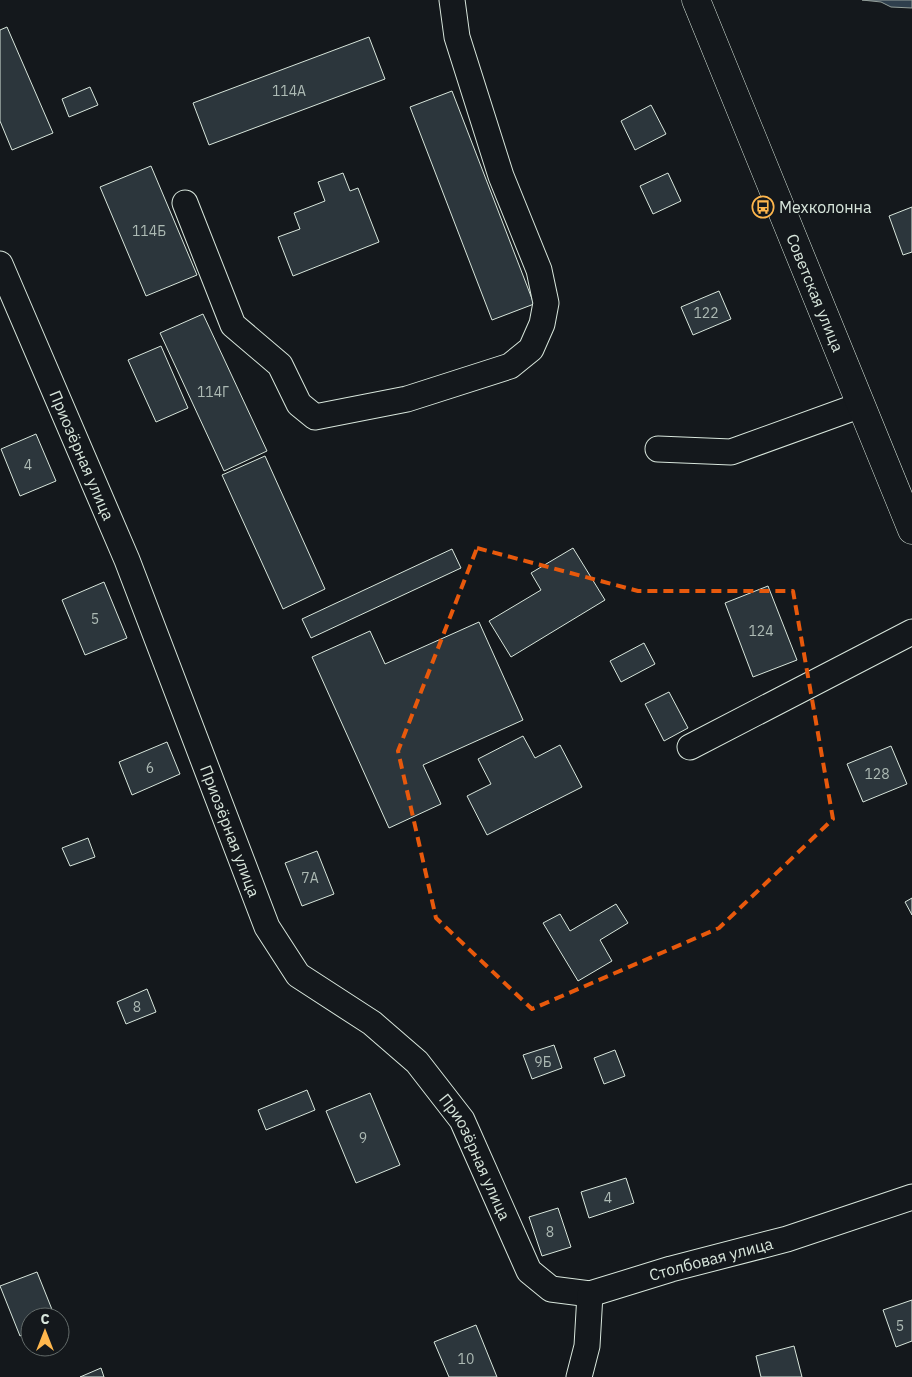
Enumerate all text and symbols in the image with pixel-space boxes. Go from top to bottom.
house number: 114А [272,82,306,100]
bus stop icon: Мехколонна [751,195,775,219]
place label: Мехколонна [779,197,872,217]
house number: 114Б [132,222,166,240]
street label: Советская улица [782,231,848,355]
house number: 122 [693,304,719,322]
house number: 114Г [197,383,229,401]
street label: Приозёрная улица [45,387,119,524]
house number: 4 [24,456,32,474]
house number: 5 [91,610,99,628]
house number: 124 [748,622,774,640]
house number: 6 [146,759,154,777]
street label: Приозёрная улица [196,762,265,900]
house number: 128 [864,765,890,783]
house number: 7А [301,869,319,887]
house number: 8 [133,998,141,1016]
house number: 9Б [534,1053,552,1071]
street label: Приозёрная улица [435,1089,515,1224]
house number: 9 [359,1129,367,1147]
house number: 4 [604,1189,612,1207]
house number: 8 [546,1223,554,1241]
street label: Столбовая улица [647,1233,775,1285]
north arrow [20,1307,70,1357]
text: С [40,1310,50,1328]
house number: 5 [896,1317,904,1335]
house number: 10 [458,1350,474,1368]

